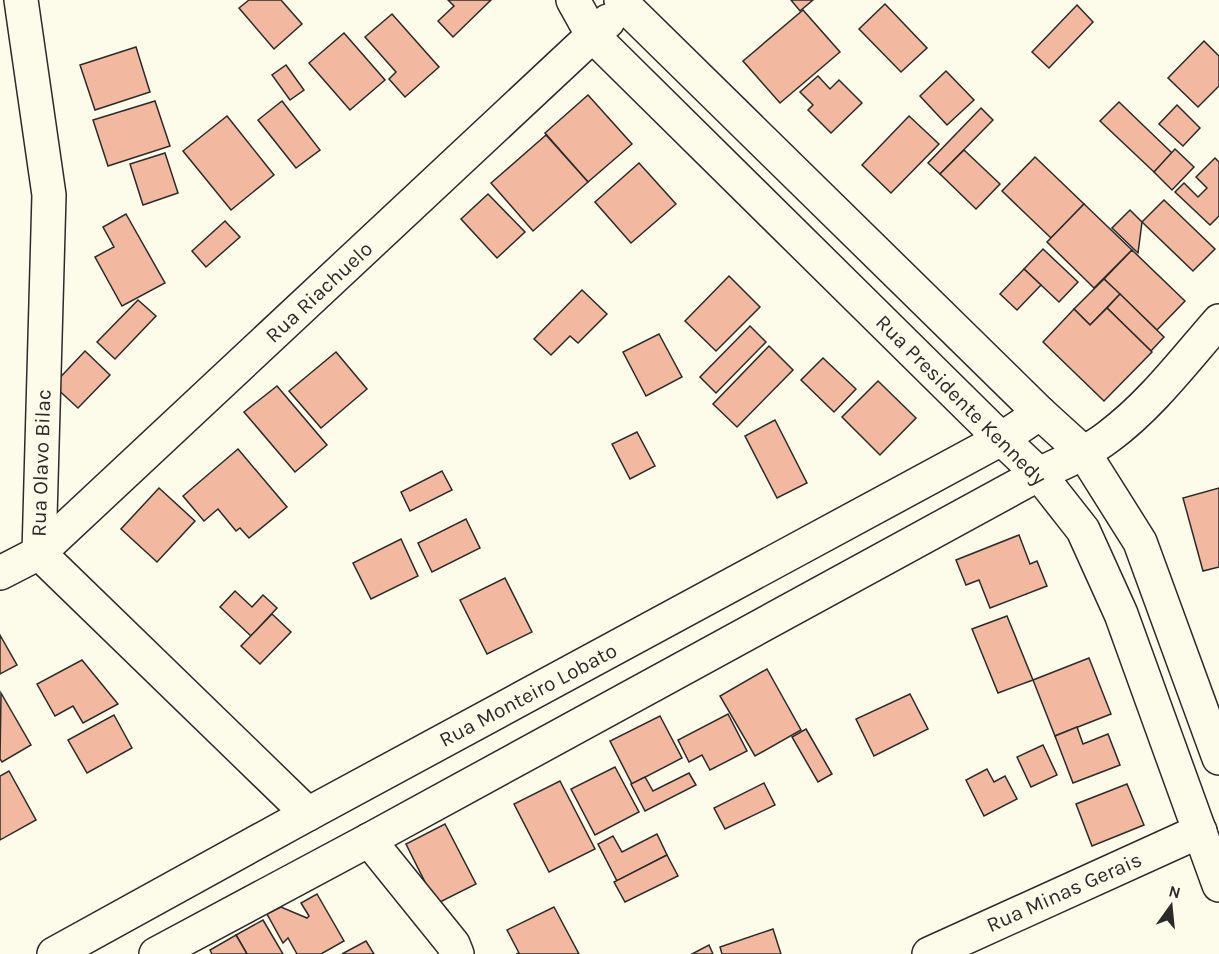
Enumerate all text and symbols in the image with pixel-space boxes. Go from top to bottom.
street label: Rua Riachuelo [261,236,377,348]
street label: Rua Presidente Kennedy [871,310,1051,490]
street label: Rua Olavo Bilac [26,389,56,537]
street label: Rua Monteiro Lobato [435,638,621,752]
street label: Rua Minas Gerais [983,847,1145,937]
north arrow [1141,876,1201,936]
text: N [1167,881,1183,903]

